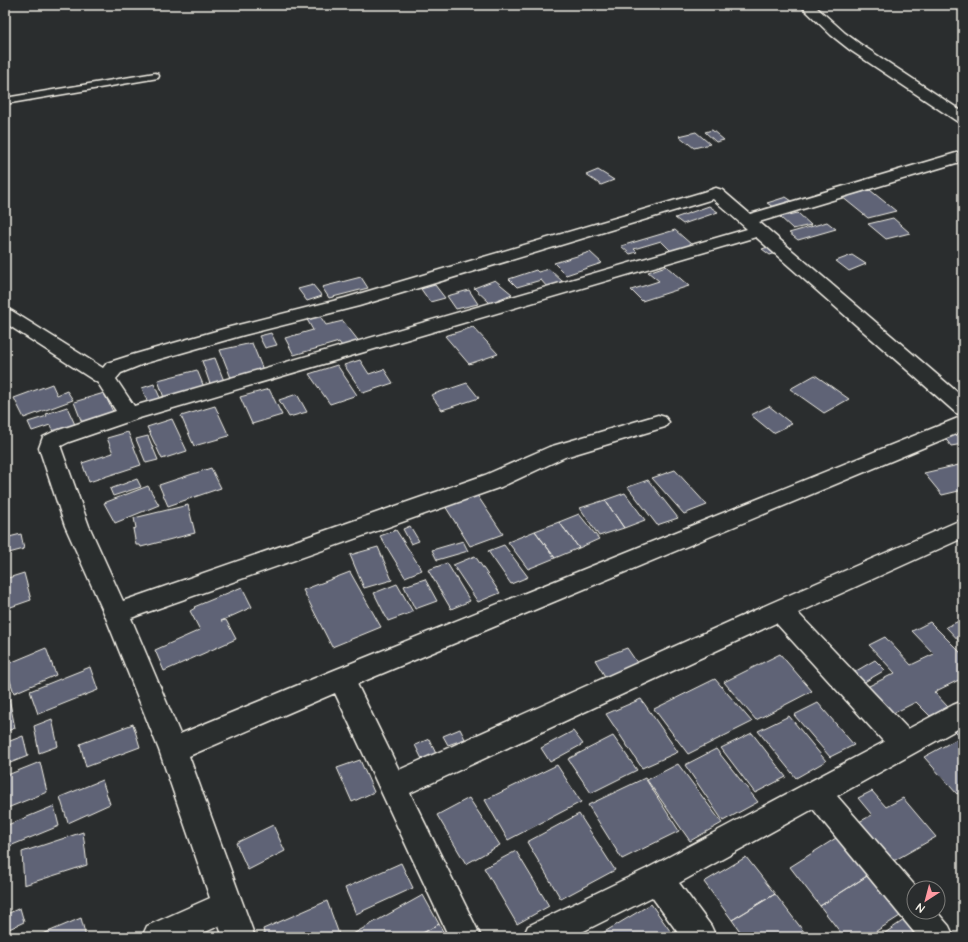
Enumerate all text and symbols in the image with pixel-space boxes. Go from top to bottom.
north arrow [906,880,946,920]
text: N [913,900,928,916]

